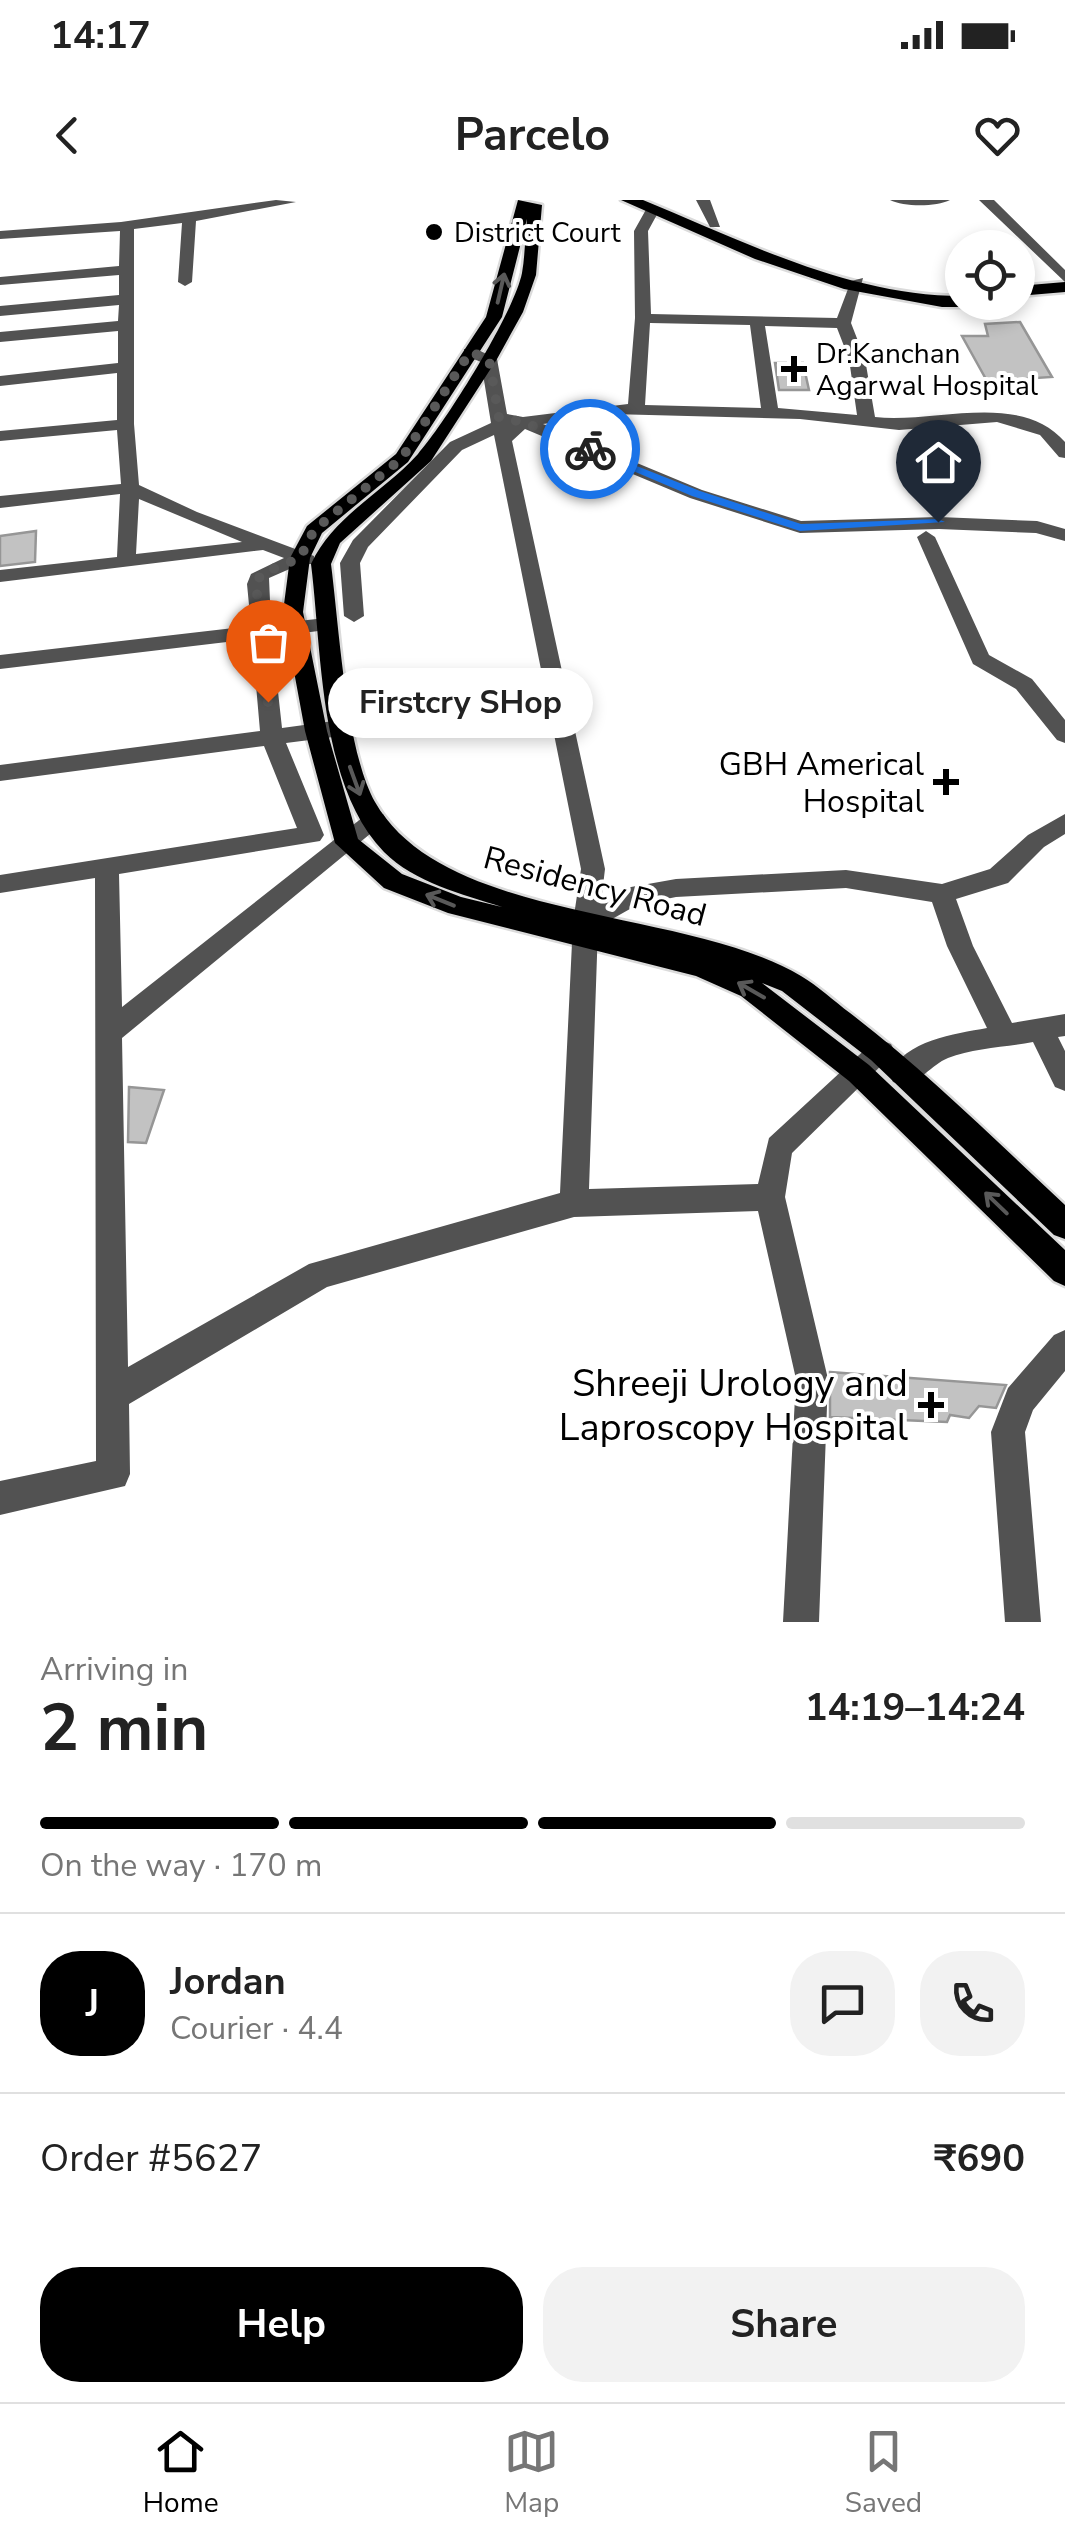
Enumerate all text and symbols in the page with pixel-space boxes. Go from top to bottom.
text: 14:17 [50,10,151,61]
text: Parcelo [455,105,610,166]
icon: back [40,108,95,163]
icon: heart [970,108,1025,163]
place label: District Court [454,214,621,252]
marker: District Court [423,221,445,243]
map controls [945,230,1035,320]
button: locate [945,230,1035,320]
one-way arrow [493,273,511,305]
place label: Dr.Kanchan Agarwal Hospital [816,335,1039,405]
marker: Dr.Kanchan Agarwal Hospital [781,356,807,382]
courier [540,399,640,499]
pin [896,420,981,523]
icon: bike [563,422,618,477]
icon: home [911,435,966,490]
pin [226,600,311,703]
icon: bag [241,615,296,670]
callout: Firstcry SHop [328,667,593,737]
text: Firstcry SHop [359,681,562,724]
place label: GBH Americal Hospital [719,743,925,823]
one-way arrow [347,765,365,796]
marker: GBH Americal Hospital [933,769,959,795]
street label: Residency Road [479,836,711,937]
one-way arrow [425,889,456,907]
one-way arrow [737,980,766,1000]
one-way arrow [984,1191,1008,1215]
place label: Shreeji Urology and Laproscopy Hospital [559,1358,908,1453]
marker: Shreeji Urology and Laproscopy Hospital [918,1392,944,1418]
text: Arriving in [40,1648,188,1691]
text: 14:19–14:24 [805,1682,1025,1733]
text: 2 min [40,1684,208,1773]
text: On the way · 170 m [40,1844,322,1887]
button: chat [790,1951,895,2056]
button: phone [920,1951,1025,2056]
text: Jordan [170,1956,286,2007]
text: J [86,1978,99,2029]
text: Courier · 4.4 [170,2007,343,2050]
text: Order #5627 [40,2133,262,2184]
text: ₹690 [934,2133,1025,2184]
button: Help [40,2267,523,2382]
button: Share [543,2267,1025,2382]
tab: Home [143,2424,219,2522]
tab: Map [504,2424,559,2522]
tab: Saved [845,2424,922,2522]

